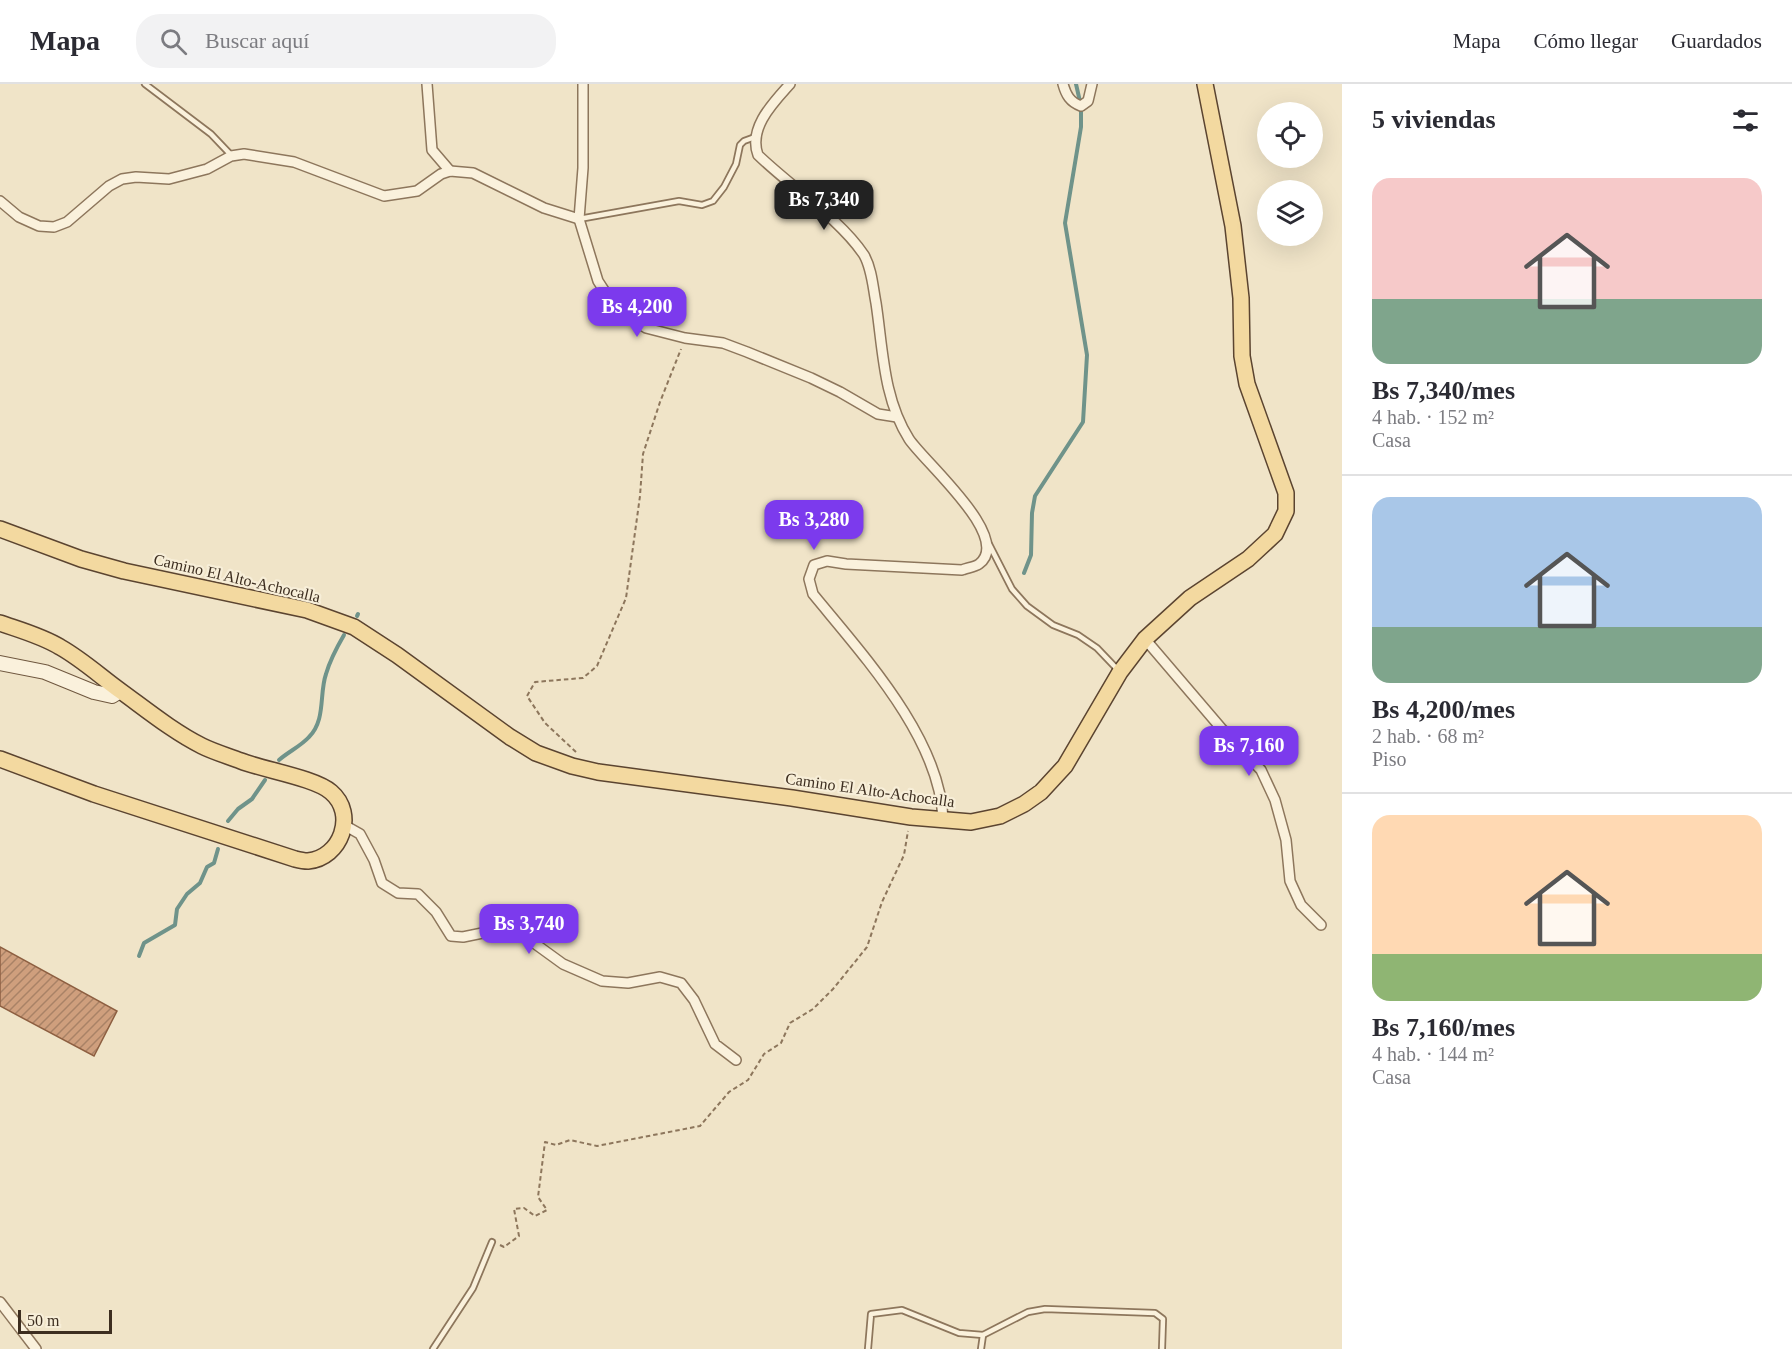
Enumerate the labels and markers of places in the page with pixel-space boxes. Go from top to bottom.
pin: Bs 7,340 [762,180,886,231]
pin: Bs 4,200 [575,287,699,338]
pin: Bs 3,280 [752,500,876,551]
pin: Bs 7,160 [1187,726,1311,777]
pin: Bs 3,740 [467,904,591,955]

